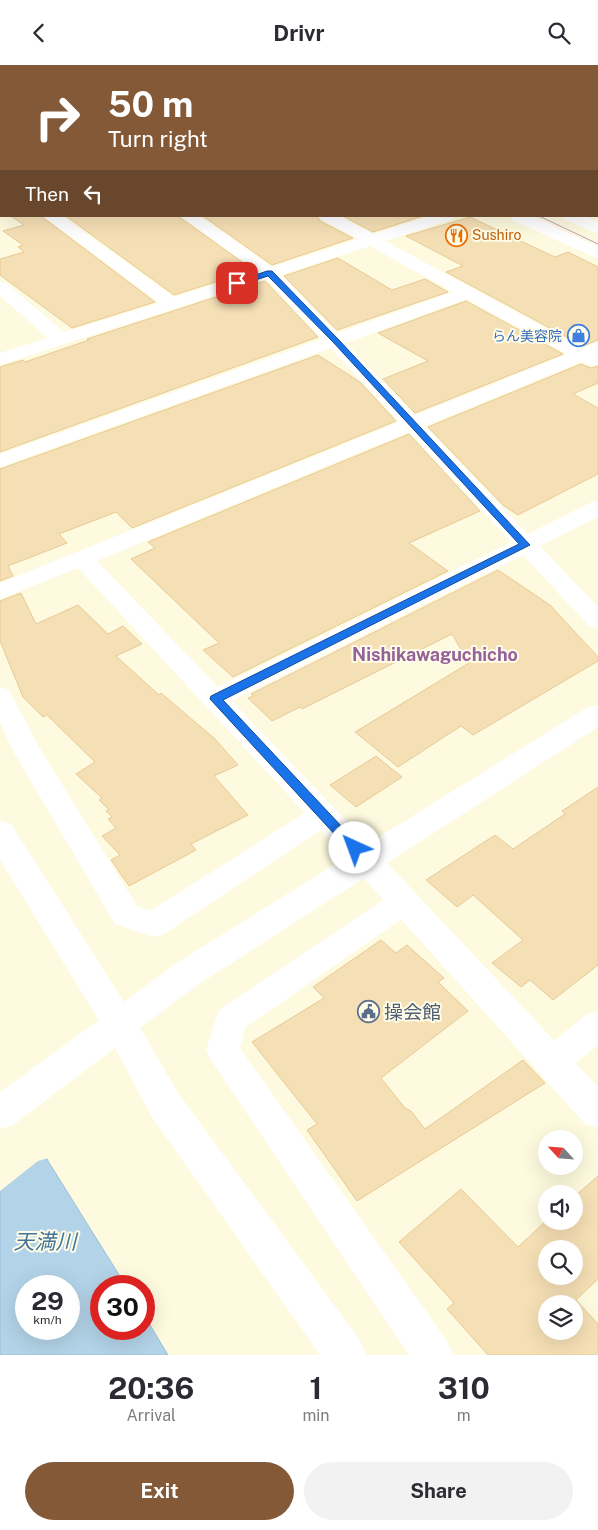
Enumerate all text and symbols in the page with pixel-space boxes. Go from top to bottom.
icon: back [25,19,53,47]
icon: search [545,19,573,47]
text: Drivr [273,20,325,46]
text: 50 m [108,84,193,125]
icon: right [25,85,90,150]
text: Turn right [108,126,208,152]
icon: left [79,180,107,208]
text: Then [25,183,69,205]
restaurant icon: Sushiro [444,223,468,247]
place label: Sushiro [472,227,522,243]
pin [216,262,258,304]
icon: arrive [223,269,251,297]
shop icon: らん美容院 [566,324,590,348]
place label: らん美容院 [492,328,562,344]
district label: Nishikawaguchicho [352,644,518,665]
position arrow [328,821,380,873]
public building icon: 操会館 [356,1000,380,1024]
place label: 操会館 [384,1001,441,1023]
north arrow [538,1130,582,1175]
map controls [538,1130,583,1340]
button: sound [538,1185,583,1230]
water label: 天満川 [14,1229,78,1254]
button: search [538,1240,583,1285]
speed limit sign: 30 [90,1275,155,1340]
text: 29 [31,1286,64,1316]
button: layers [538,1295,583,1340]
text: km/h [33,1313,62,1327]
text: 20:36 [108,1370,194,1406]
text: 1 [310,1370,322,1406]
text: 310 [438,1370,490,1406]
text: Arrival [127,1406,176,1425]
text: min [302,1406,330,1425]
text: m [457,1406,471,1425]
button: Exit [25,1462,294,1520]
button: Share [304,1462,573,1520]

